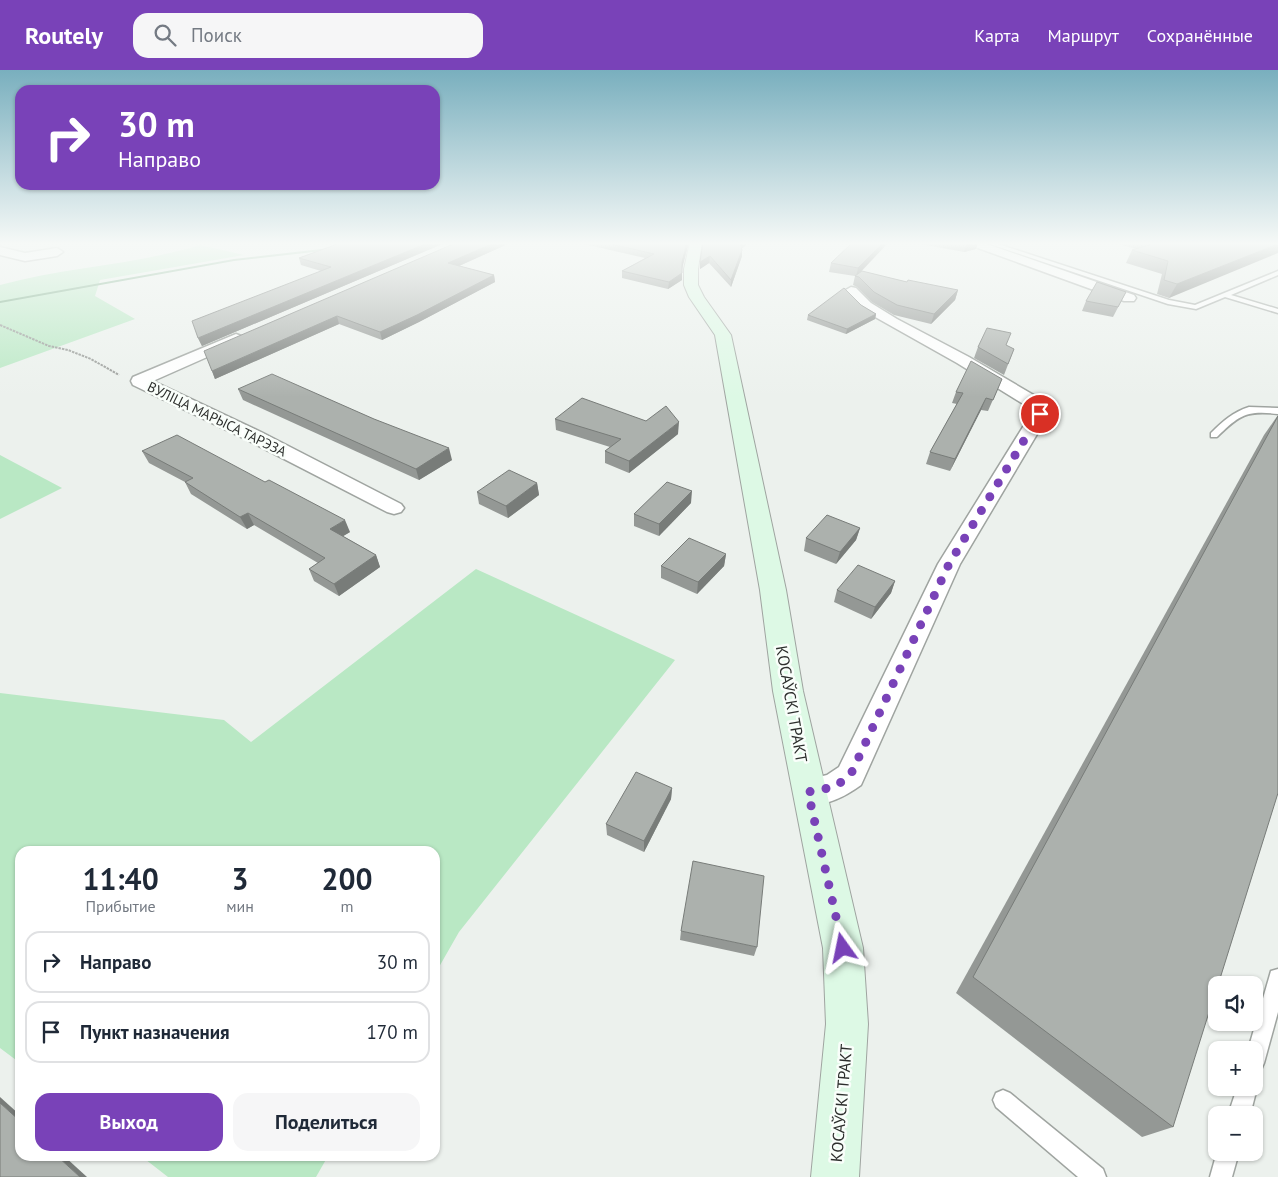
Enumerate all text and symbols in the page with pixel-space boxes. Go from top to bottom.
search box [133,13,483,58]
text: Routely [25,20,103,51]
icon: search [151,21,179,49]
text: Поиск [191,23,242,47]
text: Карта [974,24,1020,47]
text: Маршрут [1048,24,1119,47]
text: Сохранённые [1147,24,1253,47]
text: 30 m [118,101,195,147]
icon: right [35,105,100,170]
text: Направо [118,145,201,173]
street label: ВУЛІЦА МАРЫСА ТАРЭЗА [145,378,290,461]
pin [1019,393,1061,435]
icon: arrive [1026,400,1054,428]
street label: КОСАЎСКІ ТРАКТ [772,644,812,764]
text: 11:40 [83,859,159,898]
text: 3 [232,859,249,898]
text: 200 [321,859,372,898]
text: Прибытие [85,896,156,916]
text: мин [226,896,254,916]
text: m [340,896,353,916]
position arrow [816,921,868,973]
icon: right [37,948,65,976]
text: Направо [80,950,151,974]
text: 30 m [377,950,418,974]
map controls [1208,976,1263,1161]
button: sound [1208,976,1263,1031]
icon: arrive [37,1018,65,1046]
text: Пункт назначения [80,1020,230,1044]
text: 170 m [366,1020,418,1044]
button: + [1208,1041,1263,1096]
street label: КОСАЎСКІ ТРАКТ [826,1043,856,1163]
button: Выход [35,1093,223,1151]
button: Поделиться [233,1093,420,1151]
button: − [1208,1106,1263,1161]

